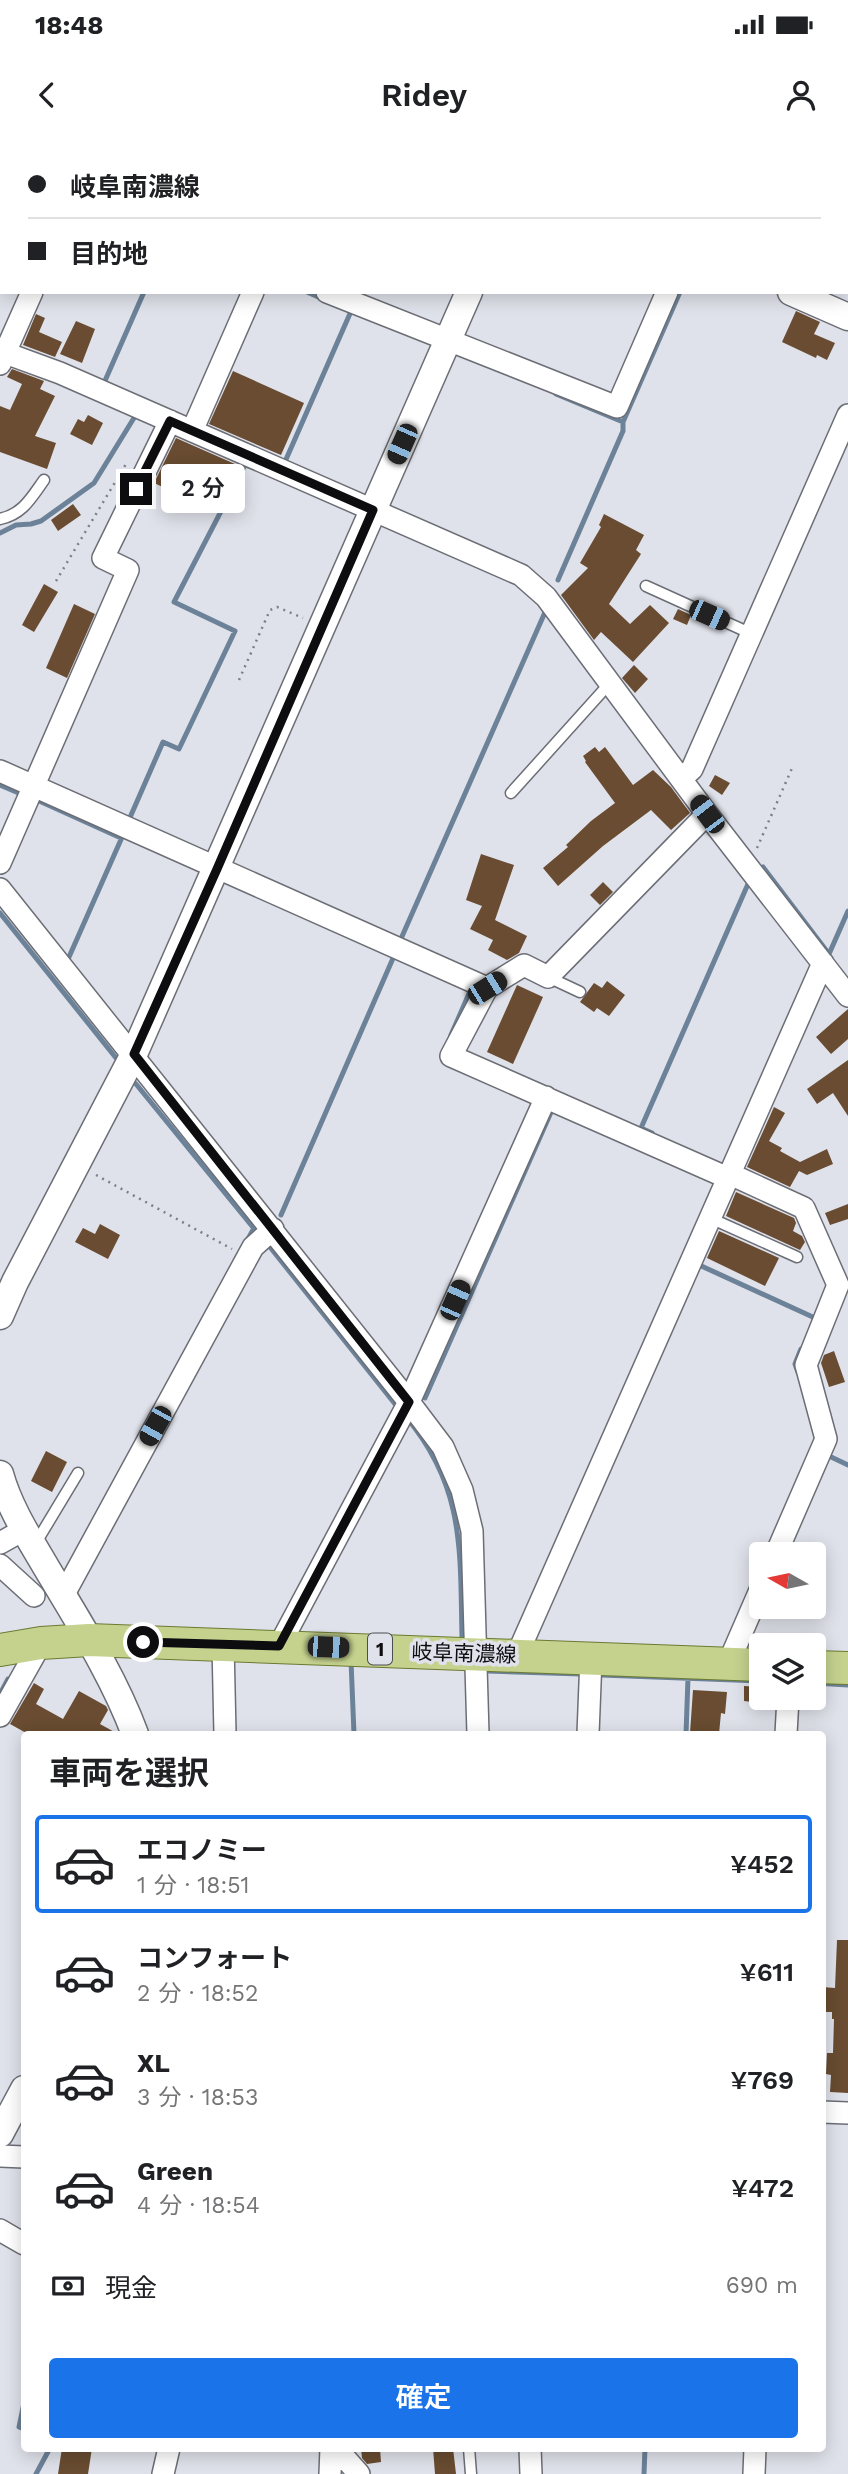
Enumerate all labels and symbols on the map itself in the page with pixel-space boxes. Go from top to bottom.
car [384,421,421,467]
callout: 2 分 [160,464,244,514]
route end [120,473,152,505]
car [686,597,733,633]
car [686,791,729,837]
car [464,968,511,1008]
car [437,1277,474,1323]
car [136,1403,175,1449]
north arrow [749,1542,826,1619]
route start [127,1626,159,1658]
road number: 1 [368,1634,392,1665]
car [307,1636,350,1658]
street label: 岐阜南濃線 [411,1639,517,1667]

